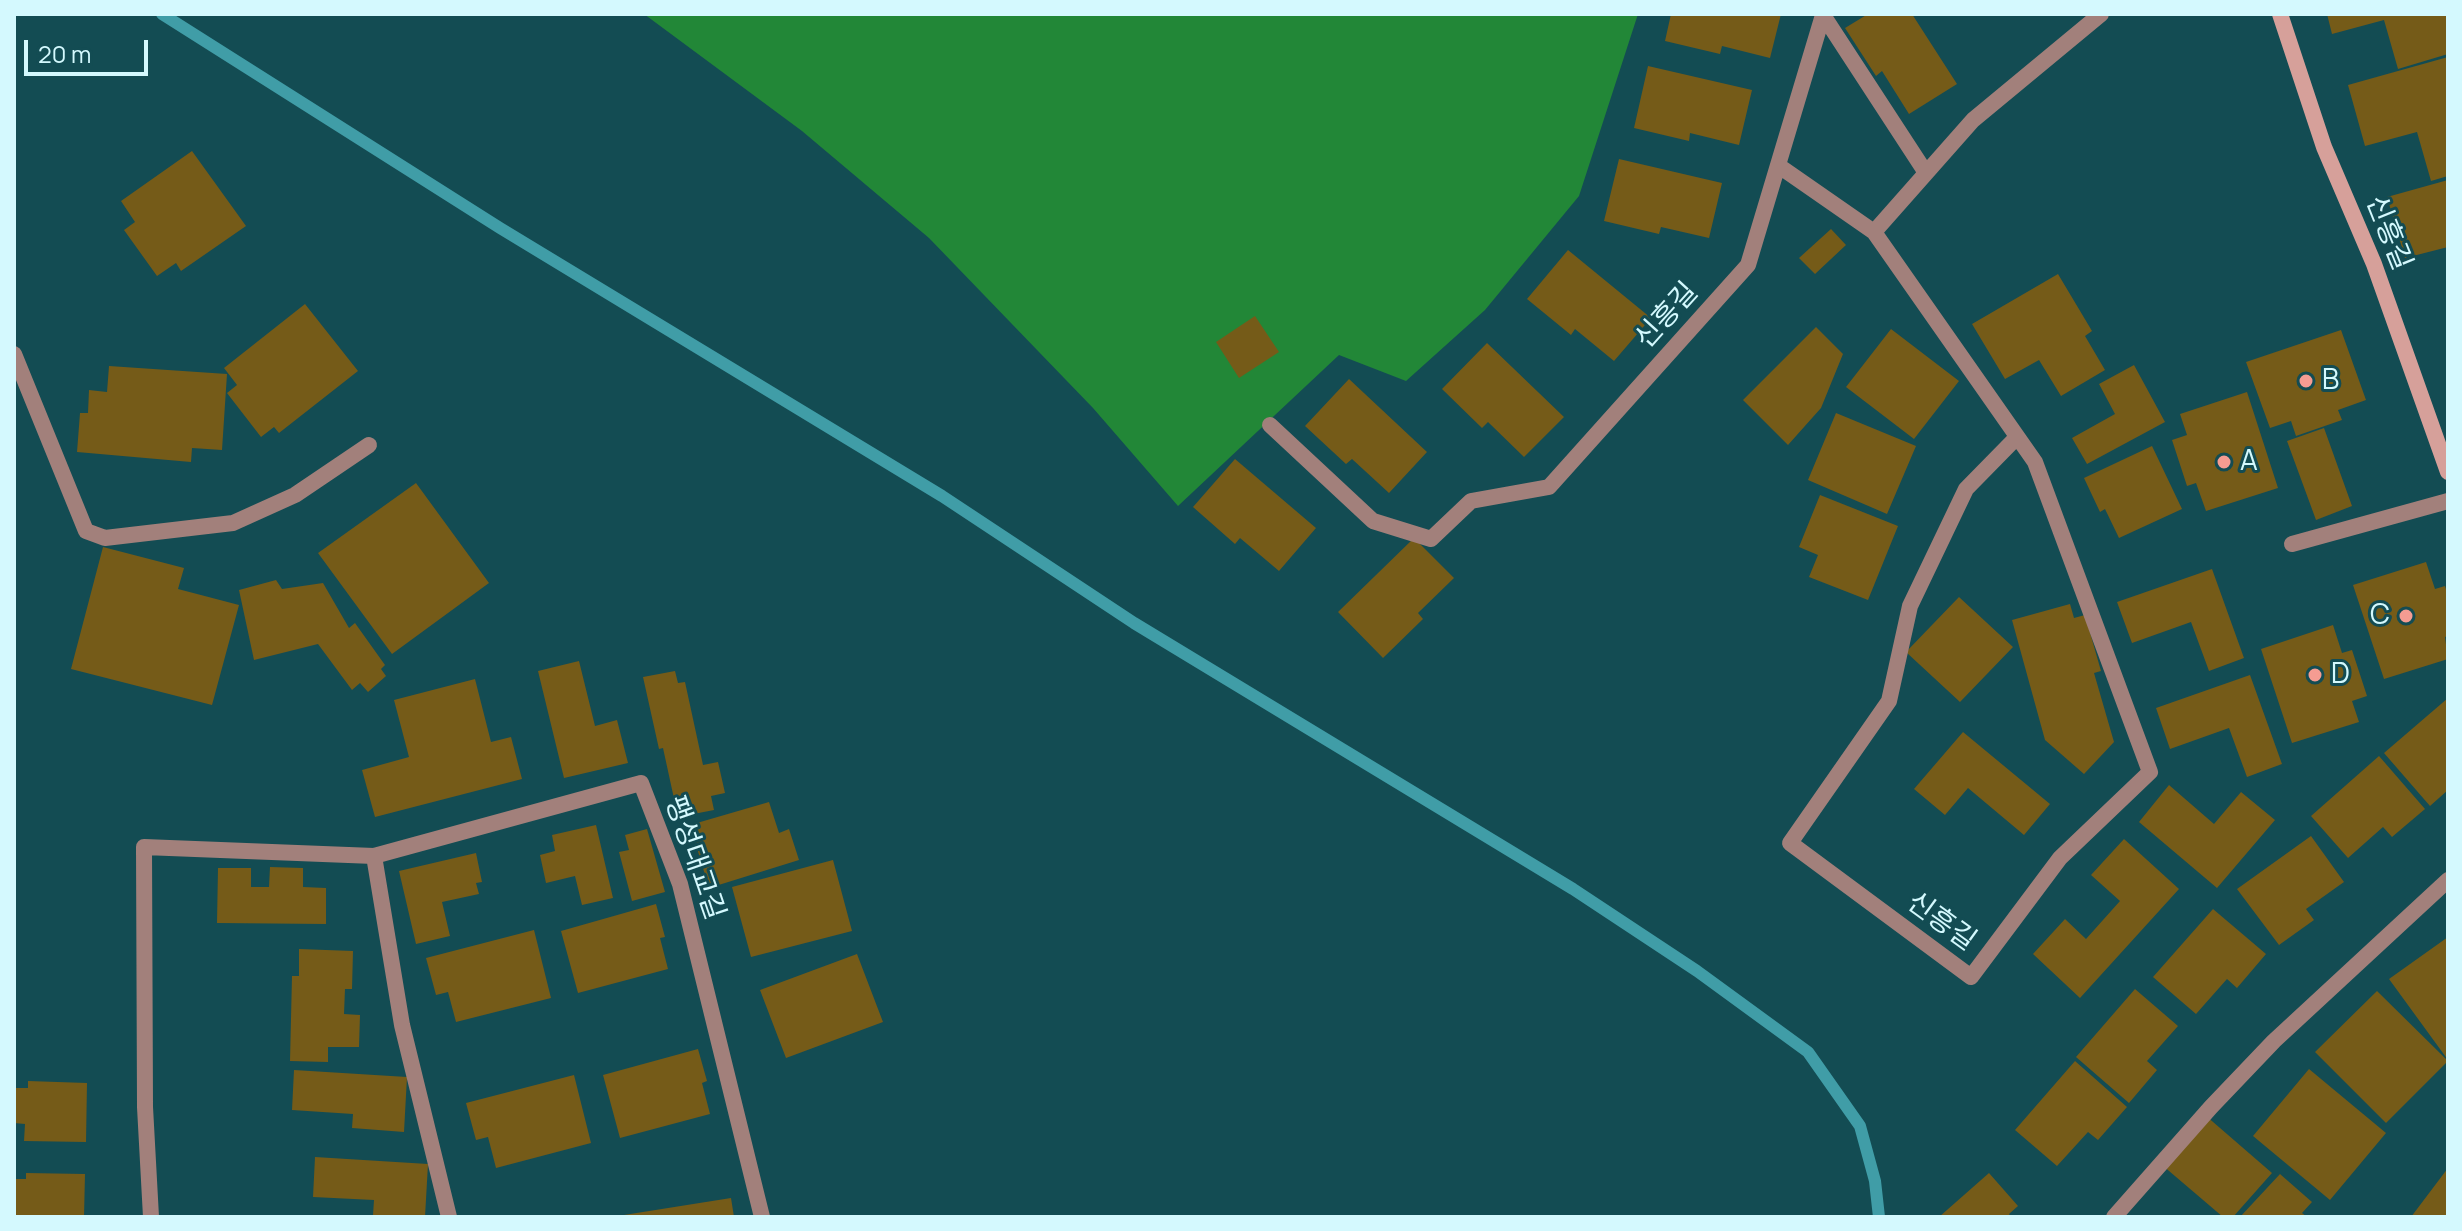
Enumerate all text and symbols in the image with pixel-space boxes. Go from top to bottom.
scale bar [28,24,152,74]
text: 20 m [38,37,91,70]
street label: 신흥길 [2358,191,2418,275]
street label: 신흥길 [1629,276,1705,356]
place label: B [2322,364,2339,398]
marker: B [2297,372,2315,390]
place label: A [2240,445,2258,479]
marker: A [2215,453,2233,471]
place label: C [2370,599,2390,633]
marker: C [2397,607,2415,625]
place label: D [2331,658,2350,692]
marker: D [2306,666,2324,684]
street label: 팽성대교길 [657,792,731,924]
street label: 신흥길 [1900,886,1982,958]

